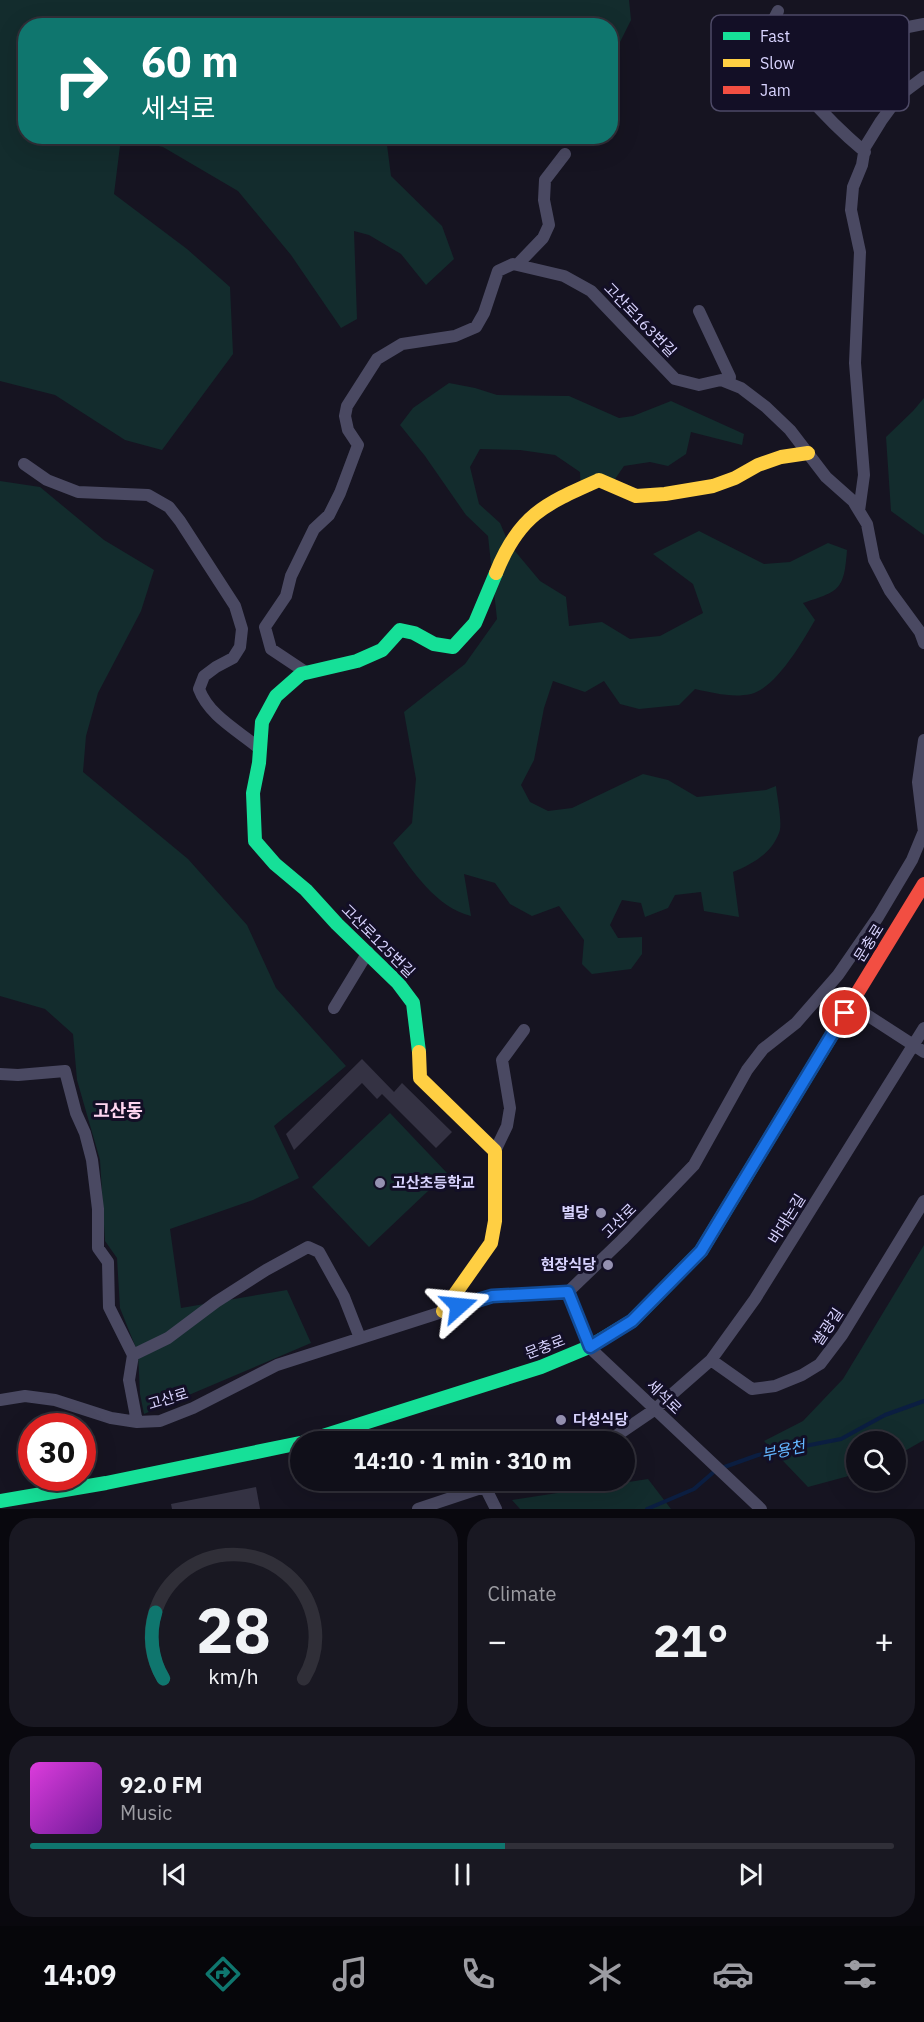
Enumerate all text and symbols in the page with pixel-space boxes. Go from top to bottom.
legend [711,15,909,111]
text: Fast [760,26,790,46]
text: 60 m [141,34,239,89]
icon: right [42,42,120,120]
text: Slow [760,53,795,73]
text: Jam [760,80,791,100]
text: 세석로 [141,90,216,125]
street label: 고산로163번길 [600,279,681,361]
street label: 고산로125번길 [338,900,419,981]
street label: 문충로 [850,920,888,965]
pin [819,987,870,1038]
icon: arrive [828,996,861,1029]
district label: 고산동 [93,1099,143,1122]
place label: 고산초등학교 [392,1173,475,1192]
marker: 고산초등학교 [373,1176,387,1190]
street label: 바대논길 [764,1190,809,1247]
street label: 고산로 [597,1199,640,1242]
place label: 별당 [561,1203,589,1222]
marker: 별당 [594,1206,608,1220]
place label: 현장식당 [541,1255,596,1274]
marker: 현장식당 [601,1258,615,1272]
position arrow [427,1274,491,1338]
street label: 쌀광길 [808,1304,847,1349]
street label: 문충로 [522,1330,568,1363]
street label: 세석로 [643,1375,686,1418]
street label: 고산로 [145,1383,190,1414]
place label: 다성식당 [573,1410,628,1429]
speed limit sign: 30 [18,1413,96,1491]
marker: 다성식당 [554,1413,568,1427]
map controls [846,1431,906,1491]
button: search [846,1431,906,1491]
water label: 부용천 [759,1435,809,1464]
text: 14:10 · 1 min · 310 m [353,1446,572,1475]
text: Climate [488,1580,556,1607]
text: 28 [196,1589,271,1670]
text: 21° [653,1611,728,1669]
text: − [488,1619,507,1662]
text: + [874,1619,894,1662]
text: km/h [208,1663,258,1691]
text: 92.0 FM [120,1770,203,1799]
text: Music [120,1799,172,1826]
icon: previous [158,1858,191,1891]
icon: pause [446,1858,479,1891]
icon: next [734,1858,767,1891]
icon: directions [202,1953,244,1995]
icon: music [329,1953,371,1995]
icon: phone [457,1953,499,1995]
icon: climate [584,1953,626,1995]
icon: car [712,1953,754,1995]
icon: filters [839,1953,881,1995]
text: 14:09 [43,1957,116,1992]

